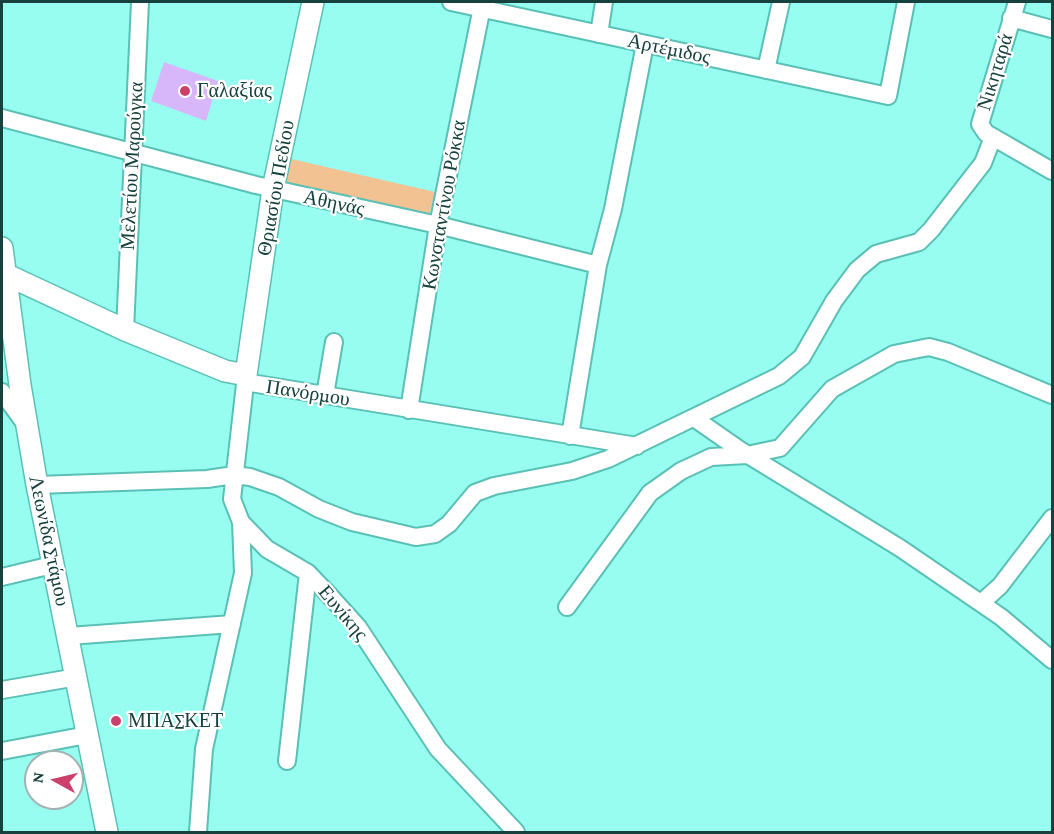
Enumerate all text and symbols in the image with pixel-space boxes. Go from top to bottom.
street label: Αρτέμιδος [625,29,713,69]
street label: Νικηταρά [972,31,1018,113]
place label: Γαλαξίας [197,79,272,103]
street label: Μελετίου Μαρούγκα [116,81,148,251]
marker: Γαλαξίας [178,84,192,98]
street label: Θριασίου Πεδίου [252,118,300,258]
street label: Κωνσταντίνου Ρόκκα [417,118,471,292]
street label: Αθηνάς [301,185,367,221]
street label: Πανόρμου [264,375,352,411]
street label: Λεωνίδα Στάμου [23,474,75,608]
street label: Ευνίκης [313,580,373,646]
place label: ΜΠΑΣΚΕΤ [128,709,223,733]
marker: ΜΠΑΣΚΕΤ [109,714,123,728]
north arrow [24,750,84,810]
text: N [28,771,47,784]

